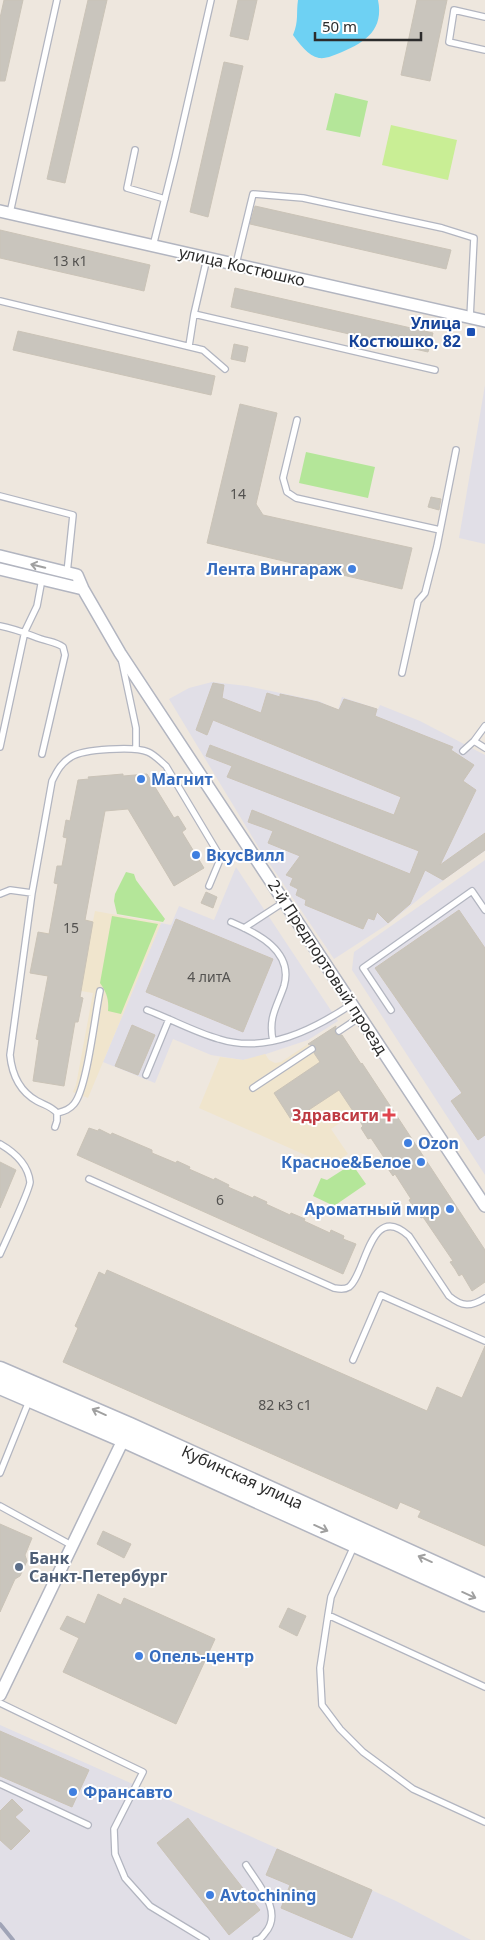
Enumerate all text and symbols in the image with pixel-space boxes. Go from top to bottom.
scale bar [315,10,421,42]
text: 50 m [322,16,357,36]
street label: улица Костюшко [177,241,307,291]
house number: 13 к1 [52,251,88,270]
place label: Улица Костюшко, 82 [348,312,461,352]
marker: Улица Костюшко, 82 [465,326,477,338]
house number: 14 [230,484,246,503]
place label: Лента Вингараж [206,558,342,580]
one-way arrow [31,560,47,570]
marker: Лента Вингараж [346,563,358,575]
place label: Магнит [151,768,213,790]
marker: Магнит [135,773,147,785]
place label: ВкусВилл [206,844,285,866]
marker: ВкусВилл [190,849,202,861]
street label: 2-й Предпортовый проезд [263,875,393,1059]
house number: 15 [63,918,79,937]
house number: 4 литА [187,967,231,986]
place label: Здравсити [292,1104,379,1126]
marker: Здравсити [383,1109,395,1121]
place label: Ozon [418,1132,459,1154]
marker: Ozon [402,1137,414,1149]
place label: Красное&Белое [281,1151,411,1173]
marker: Красное&Белое [415,1156,427,1168]
house number: 6 [216,1190,224,1209]
place label: Ароматный мир [305,1198,440,1220]
marker: Ароматный мир [444,1203,456,1215]
house number: 82 к3 с1 [258,1395,312,1414]
one-way arrow [92,1407,107,1417]
street label: Кубинская улица [178,1440,307,1514]
one-way arrow [313,1524,328,1534]
place label: Банк Санкт-Петербург [29,1547,168,1587]
one-way arrow [418,1554,433,1564]
marker: Банк Санкт-Петербург [13,1561,25,1573]
one-way arrow [461,1591,476,1601]
place label: Опель-центр [149,1645,254,1667]
marker: Опель-центр [133,1650,145,1662]
place label: Франсавто [83,1781,173,1803]
marker: Франсавто [67,1786,79,1798]
place label: Avtochining [220,1884,316,1906]
marker: Avtochining [204,1889,216,1901]

